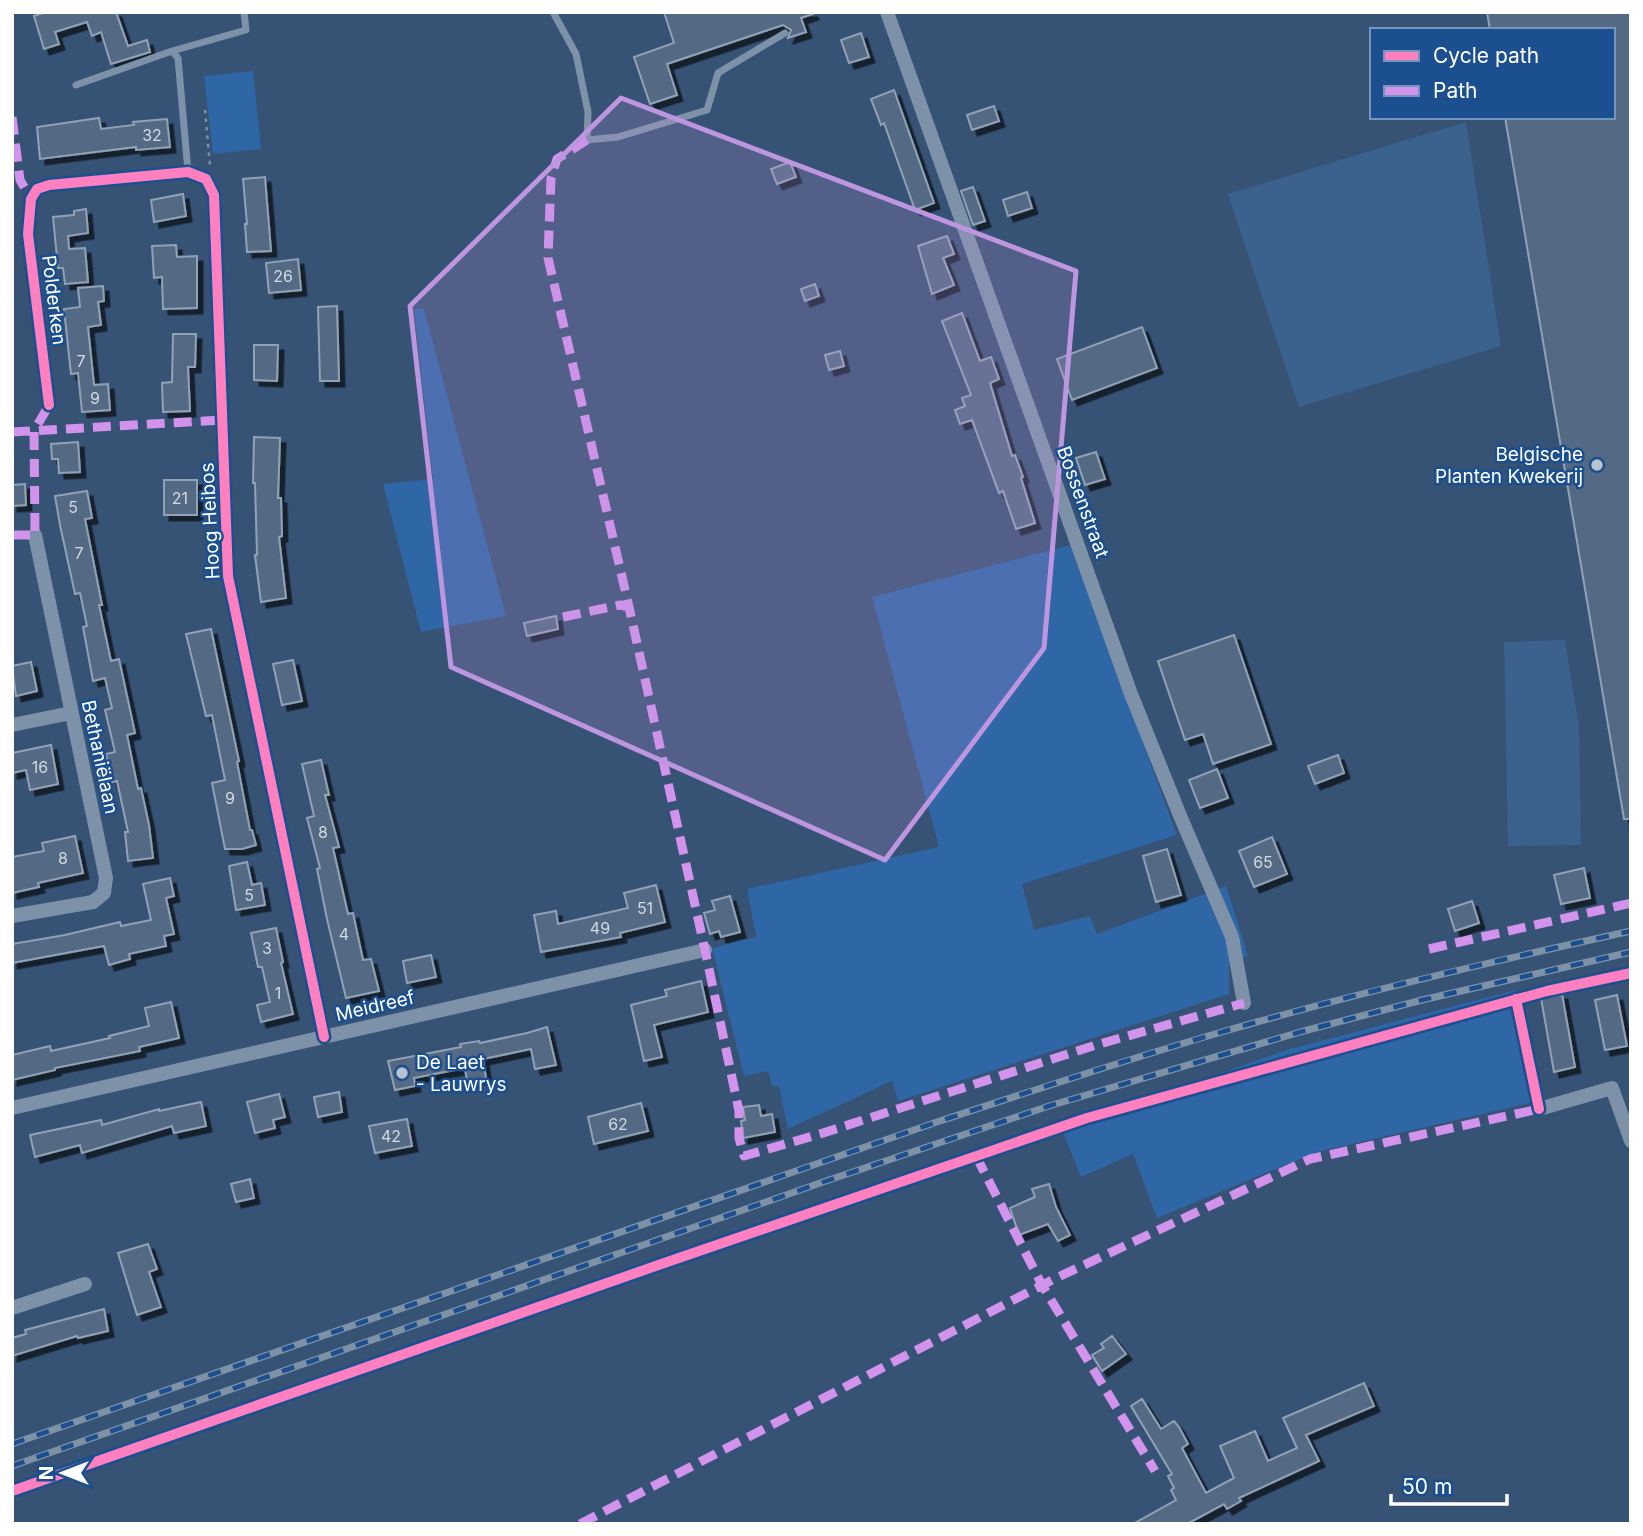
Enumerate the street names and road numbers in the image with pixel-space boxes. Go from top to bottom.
street label: Polderken [37,254,71,346]
street label: Bossenstraat [1052,443,1114,561]
street label: Hoog Heibos [195,462,225,580]
street label: Bethaniëlaan [77,698,123,816]
street label: Meidreef [333,986,417,1026]

